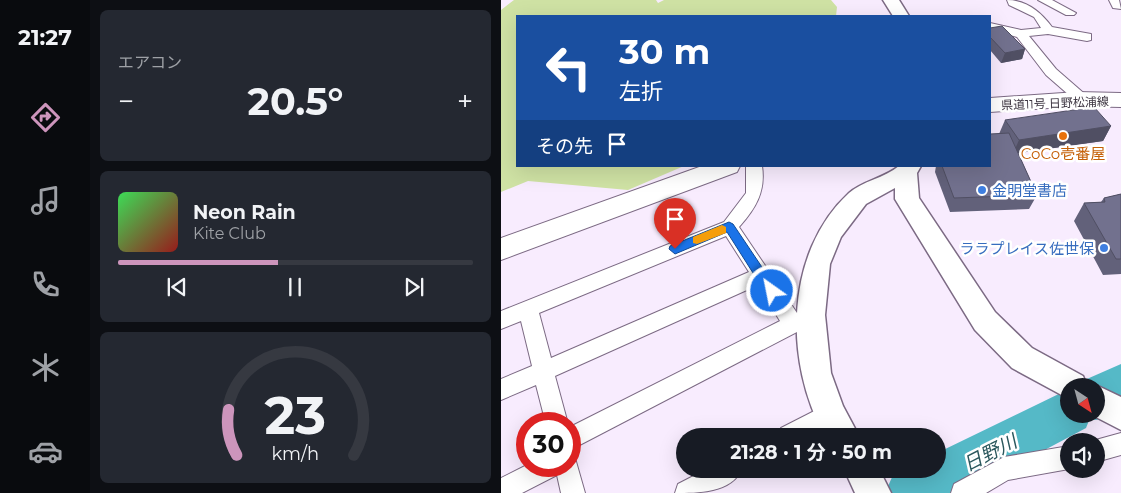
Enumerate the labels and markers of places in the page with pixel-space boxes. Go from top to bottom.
marker: CoCo壱番屋 [1057,130,1069,142]
place label: CoCo壱番屋 [1021,144,1105,163]
place label: 金明堂書店 [992,181,1067,200]
marker: 金明堂書店 [976,184,988,196]
pin [654,198,696,249]
place label: ララプレイス佐世保 [959,239,1094,258]
marker: ララプレイス佐世保 [1098,242,1110,254]

